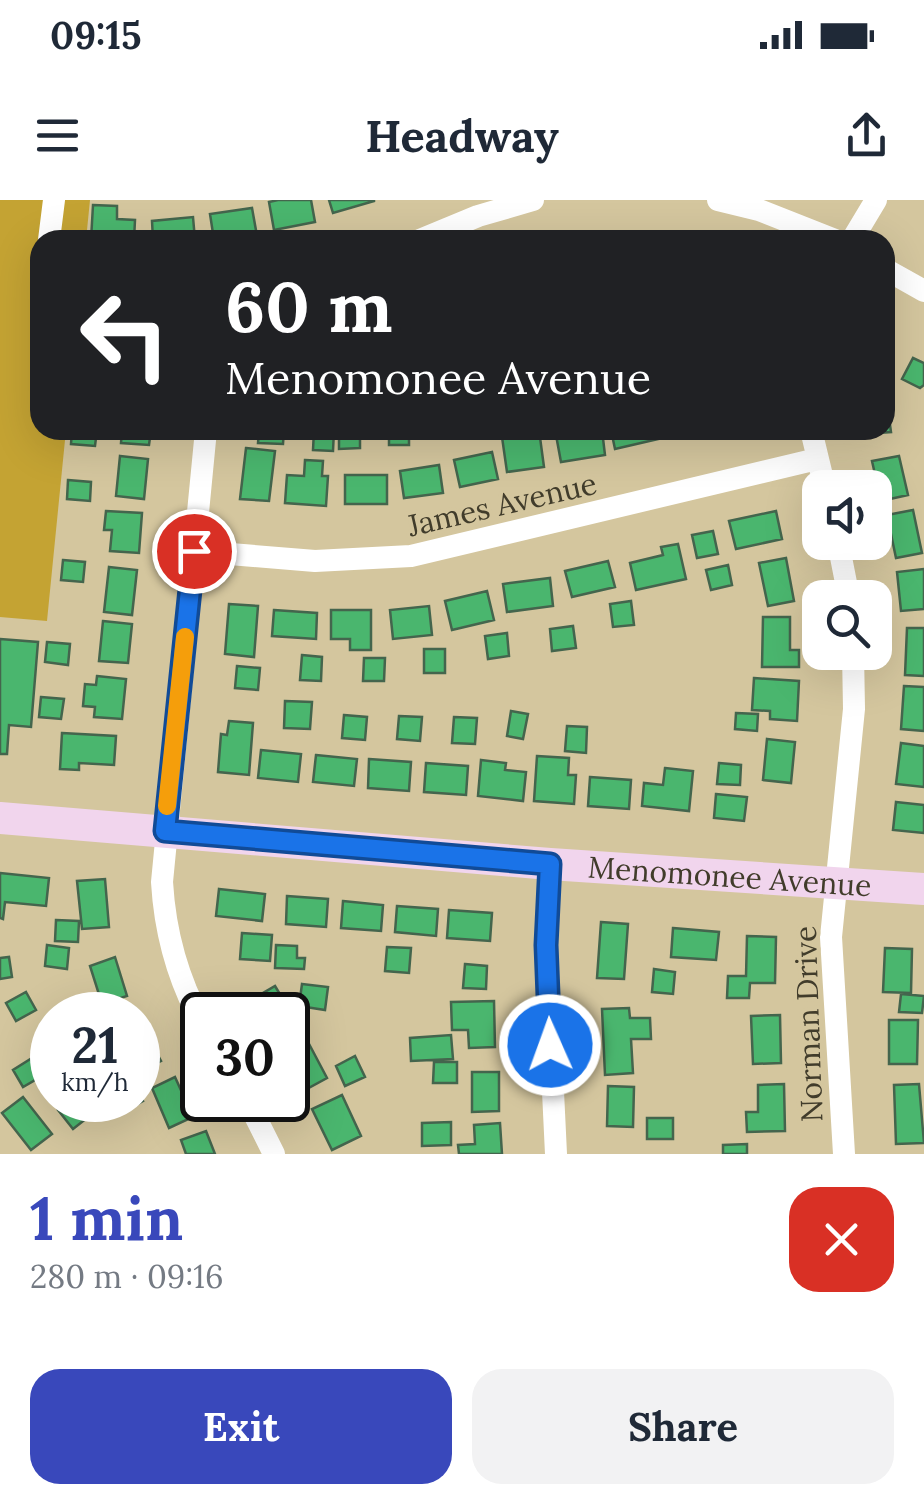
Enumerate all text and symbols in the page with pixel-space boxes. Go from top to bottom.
text: 09:15 [50,11,142,59]
text: Headway [365,107,559,164]
icon: menu [30,108,85,163]
icon: share [839,108,894,163]
text: 60 m [225,262,393,351]
icon: left [60,270,190,400]
text: Menomonee Avenue [225,349,651,406]
street label: James Avenue [403,464,600,544]
map controls [802,470,892,670]
button: sound [802,470,892,560]
pin [152,509,237,594]
icon: arrive [167,524,222,579]
button: search [802,580,892,670]
street label: Menomonee Avenue [587,848,873,904]
street label: Norman Drive [786,925,830,1123]
speed limit sign: 30 [180,992,310,1122]
position arrow [498,993,602,1097]
text: 21 [72,1013,118,1077]
text: km/h [61,1066,129,1098]
text: 1 min [30,1180,183,1256]
button: close [789,1187,894,1292]
text: 280 m · 09:16 [30,1256,223,1297]
button: Exit [30,1369,452,1484]
button: Share [472,1369,894,1484]

